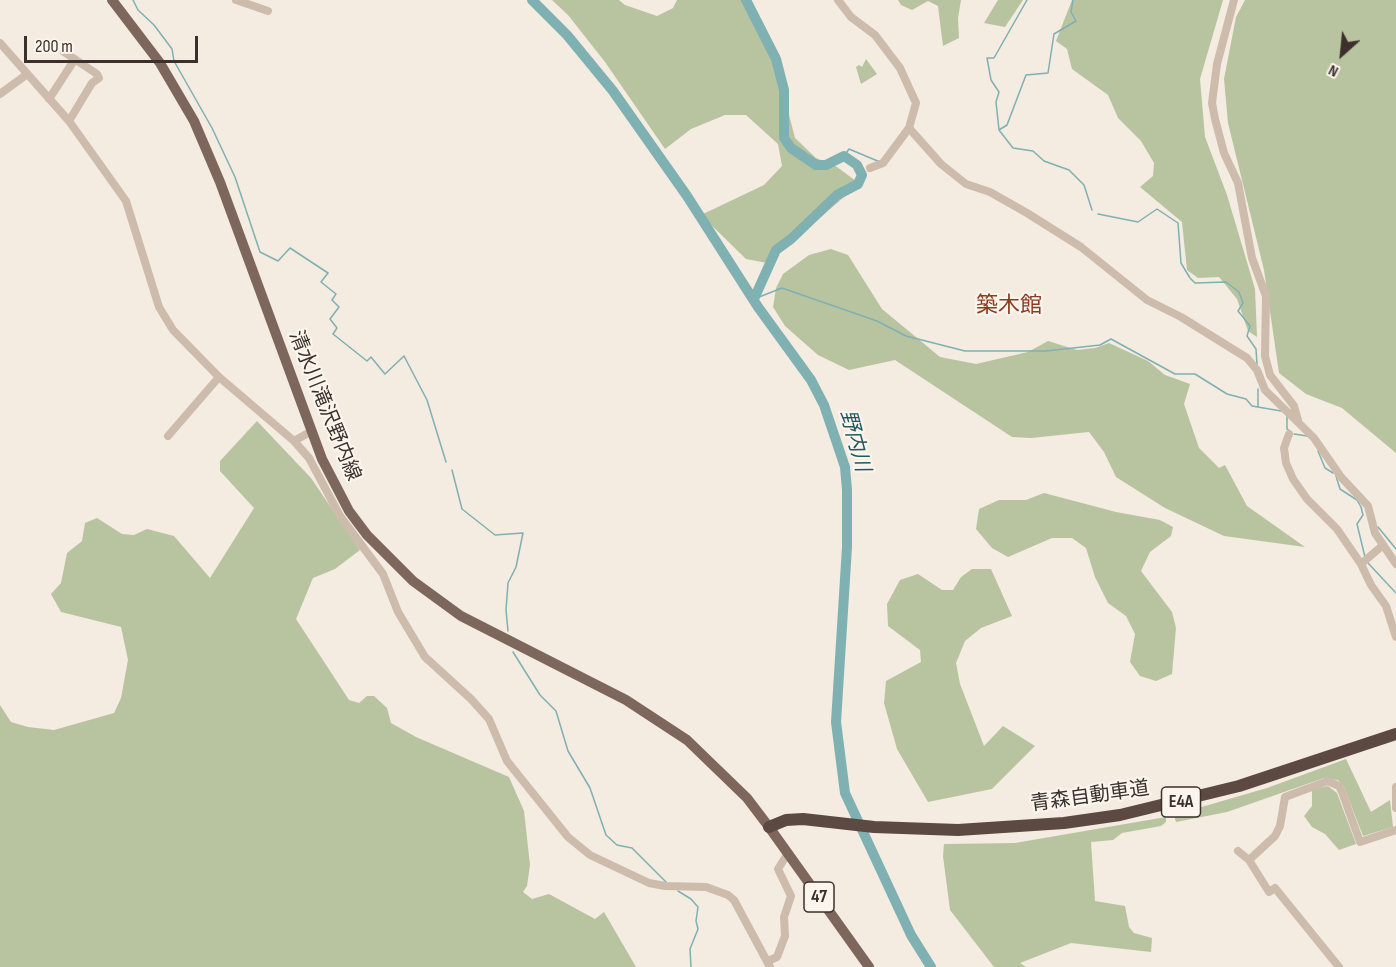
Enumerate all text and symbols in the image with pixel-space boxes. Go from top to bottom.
scale bar [27,24,201,62]
north arrow [1312,24,1372,84]
text: 200 m [35,36,73,57]
text: N [1325,60,1342,81]
district label: 築木館 [976,293,1042,319]
street label: 清水川滝沢野内線 [283,327,365,485]
water label: 野内川 [834,407,874,475]
street label: 青森自動車道 [1029,777,1151,817]
road number: E4A [1162,787,1200,817]
road number: 47 [804,882,834,912]

